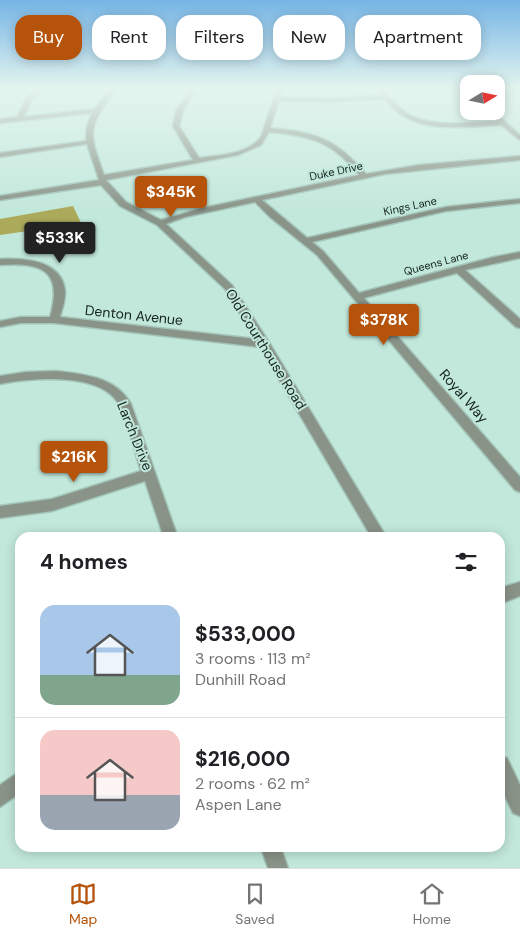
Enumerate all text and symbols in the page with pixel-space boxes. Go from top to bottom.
chip: Buy [15,15,82,60]
chip: Rent [92,15,166,60]
chip: Filters [176,15,263,60]
chip: New [273,15,345,60]
chip: Apartment [355,15,481,60]
north arrow [460,75,505,120]
map controls [460,75,505,120]
street label: Duke Drive [308,159,364,183]
pin: $345K [136,176,206,218]
text: $345K [146,181,196,202]
street label: Kings Lane [382,194,438,218]
pin: $533K [25,222,95,264]
text: $533K [35,227,85,248]
street label: Queens Lane [402,248,470,278]
street label: Old Courthouse Road [221,285,311,413]
street label: Denton Avenue [84,301,184,329]
pin: $378K [349,304,419,346]
text: $378K [360,309,408,330]
street label: Royal Way [436,365,492,427]
street label: Larch Drive [113,399,157,473]
pin: $216K [39,440,109,483]
text: $216K [51,446,97,467]
text: 4 homes [40,548,128,576]
icon: filters [452,548,480,576]
text: $533,000 [195,620,296,648]
icon: home [80,625,140,685]
text: 3 rooms · 113 m² [195,648,311,669]
text: Dunhill Road [195,669,286,690]
text: $216,000 [195,745,290,773]
icon: home [80,750,140,810]
text: 2 rooms · 62 m² [195,773,310,794]
text: Aspen Lane [195,794,282,815]
tab: Map [69,880,97,928]
tab: Saved [235,880,275,928]
tab: Home [413,880,451,928]

